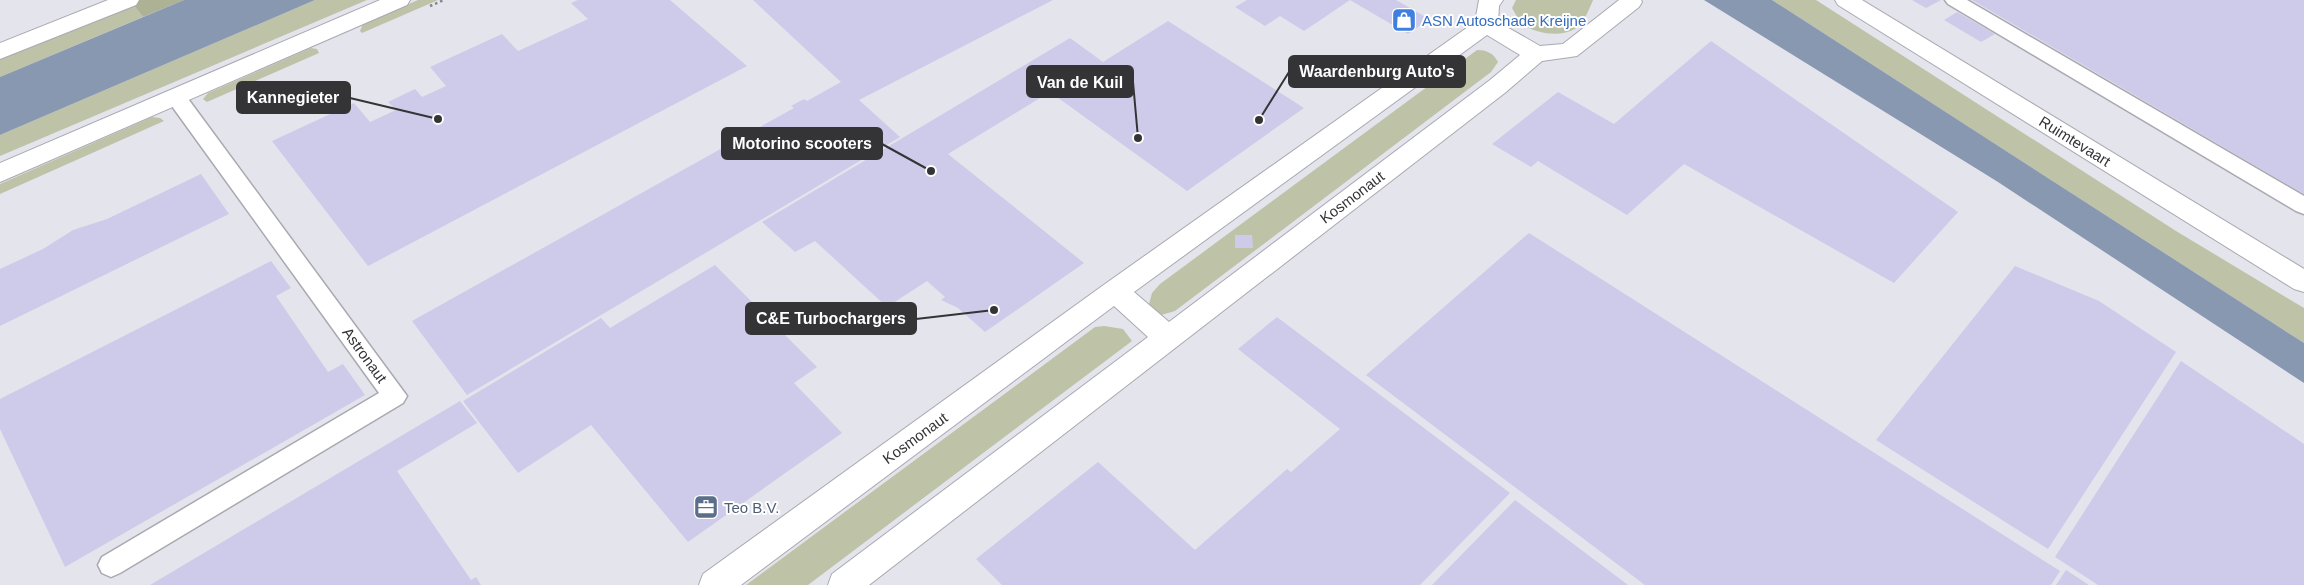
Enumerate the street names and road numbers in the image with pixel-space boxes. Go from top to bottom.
street label: Ruimtevaart [2036,112,2114,170]
street label: Kosmonaut [1317,167,1388,227]
street label: Astronaut [339,324,391,387]
street label: Kosmonaut [879,408,951,467]

